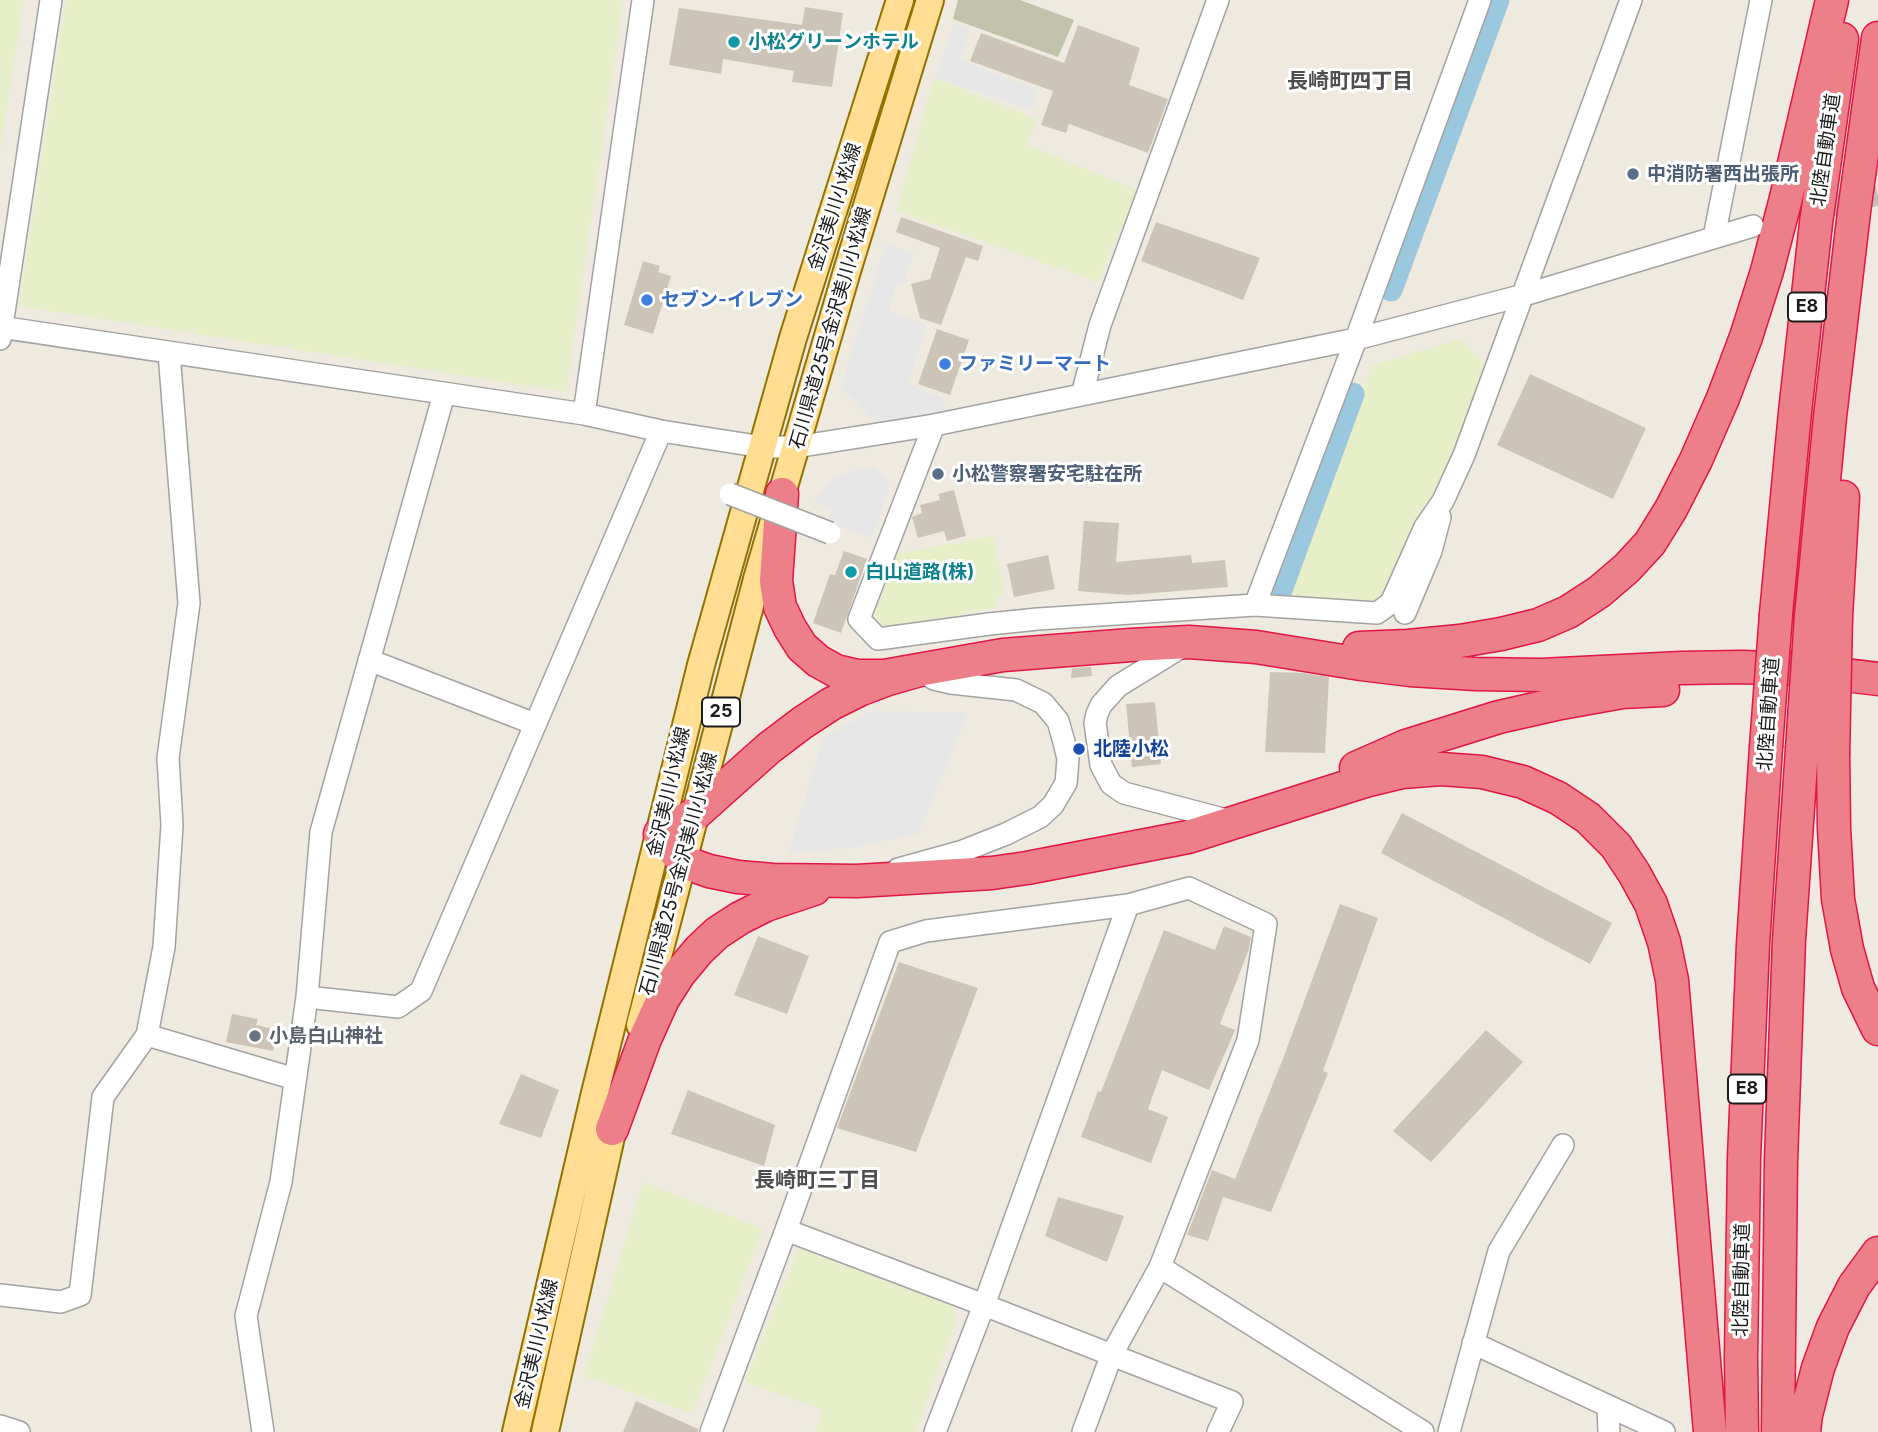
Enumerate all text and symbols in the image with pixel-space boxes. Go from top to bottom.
place label: 小松グリーンホテル [748,31,919,53]
marker: 小松グリーンホテル [726,34,742,50]
district label: 長崎町四丁目 [1287,69,1413,95]
street label: 北陸自動車道 [1807,92,1845,208]
street label: 金沢美川小松線 [804,140,866,274]
place label: 中消防署西出張所 [1647,163,1799,185]
marker: 中消防署西出張所 [1625,166,1641,182]
street label: 石川県道25号金沢美川小松線 [785,204,877,452]
place label: セブン-イレブン [661,289,803,311]
marker: セブン-イレブン [639,292,655,308]
road number: E8 [1788,292,1826,321]
place label: ファミリーマート [959,353,1111,375]
marker: ファミリーマート [937,356,953,372]
place label: 小松警察署安宅駐在所 [952,463,1142,485]
marker: 小松警察署安宅駐在所 [930,466,946,482]
place label: 白山道路(株) [865,561,974,583]
marker: 白山道路(株) [843,564,859,580]
street label: 北陸自動車道 [1754,656,1784,772]
road number: 25 [702,698,740,726]
street label: 金沢美川小松線 [643,725,695,859]
place label: 北陸小松 [1093,738,1169,760]
marker: 北陸小松 [1071,741,1087,757]
street label: 石川県道25号金沢美川小松線 [635,750,723,998]
place label: 小島白山神社 [269,1025,383,1047]
marker: 小島白山神社 [247,1028,263,1044]
road number: E8 [1728,1074,1766,1104]
district label: 長崎町三丁目 [754,1168,880,1194]
street label: 北陸自動車道 [1730,1223,1754,1337]
street label: 金沢美川小松線 [511,1277,563,1411]

